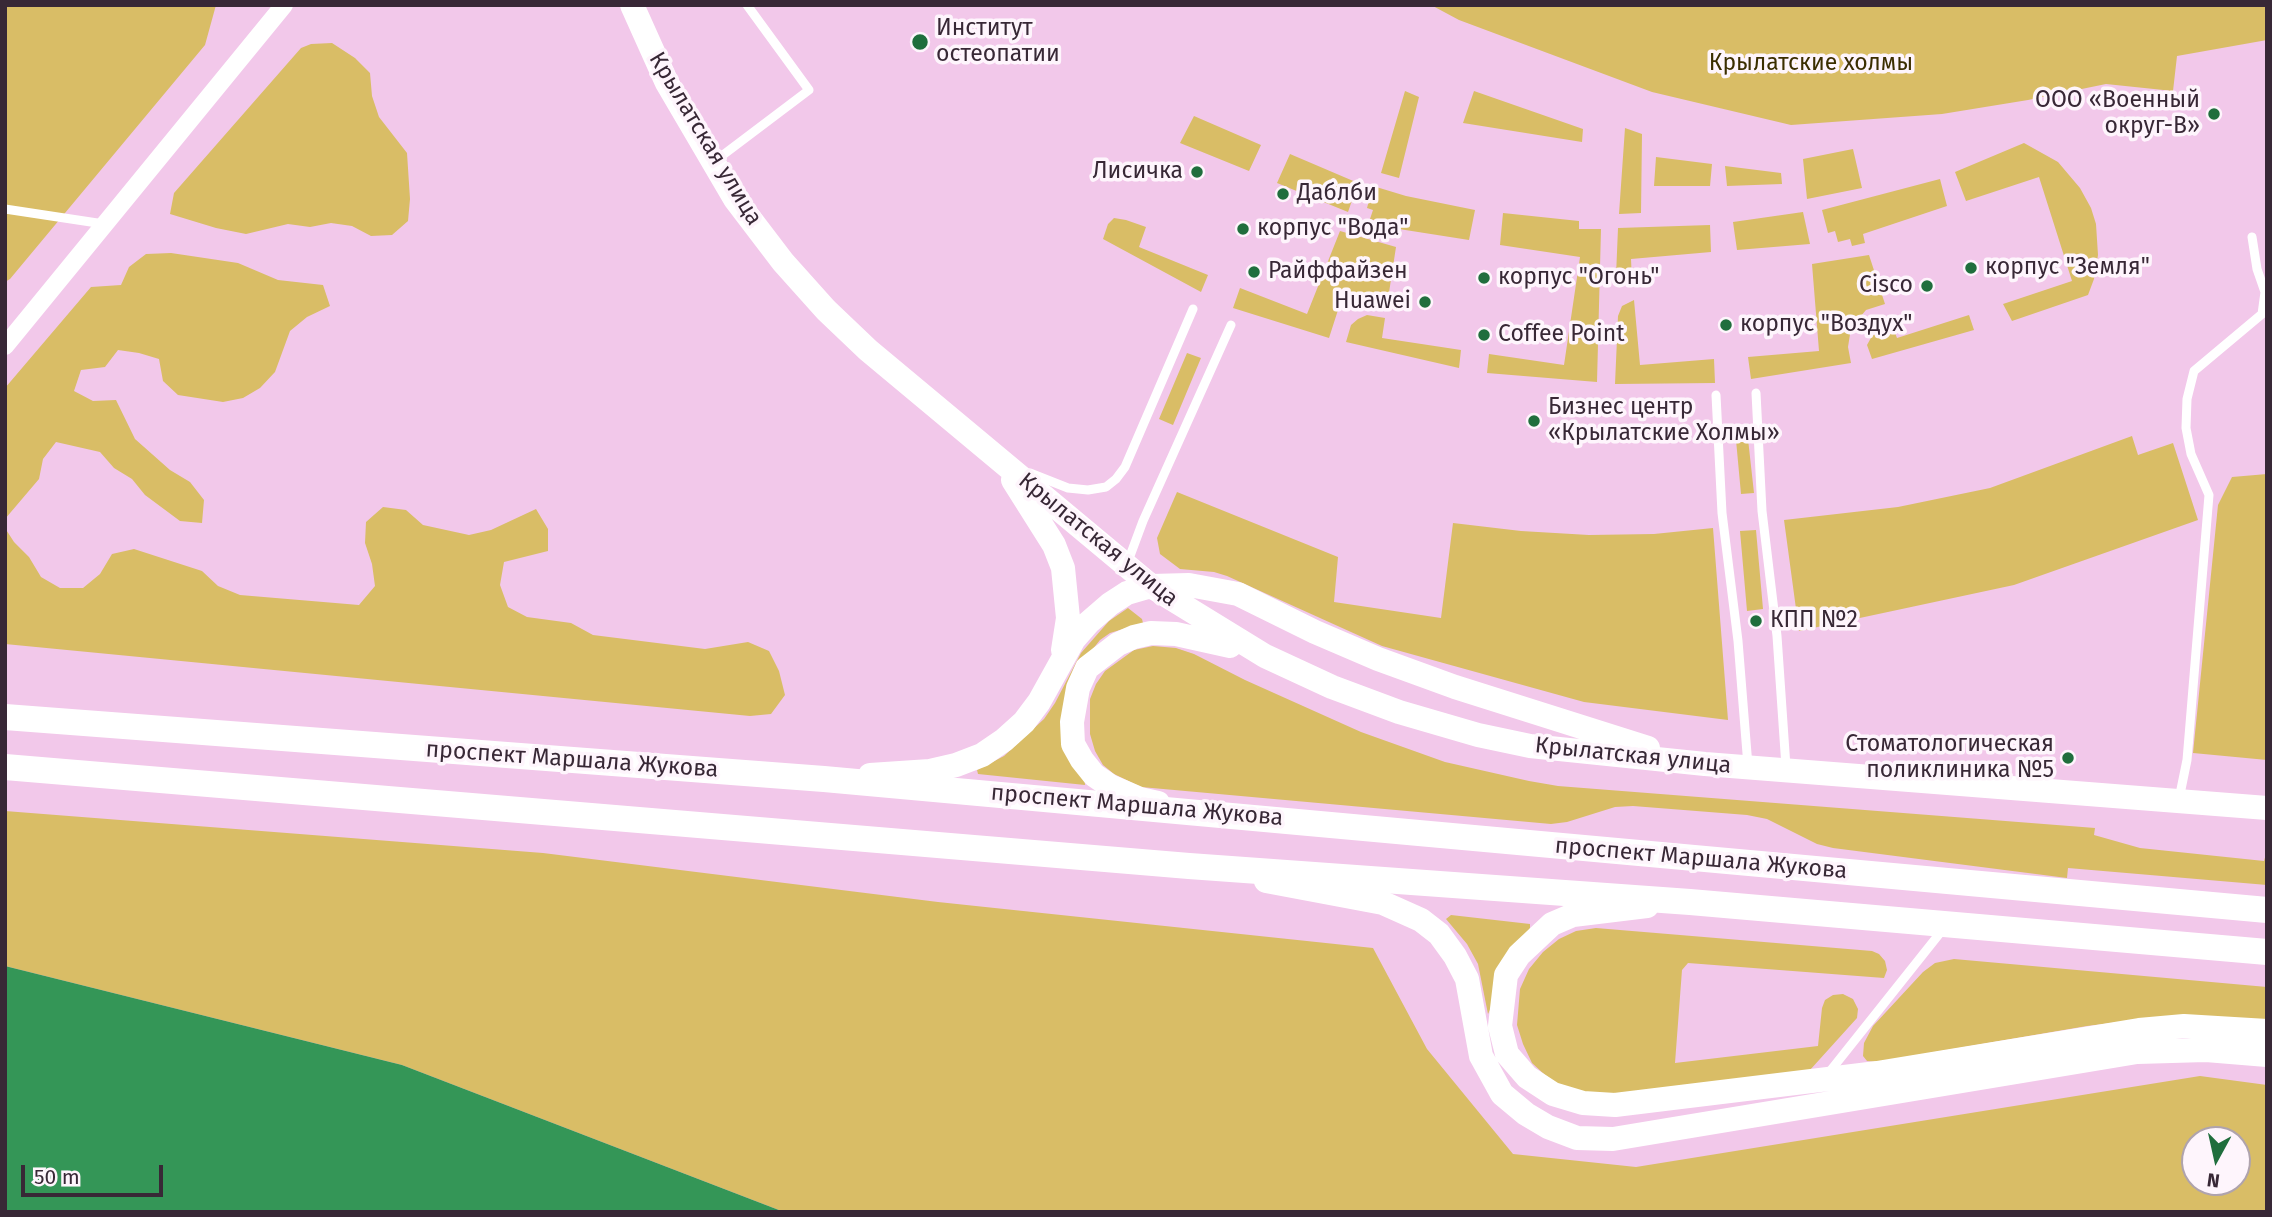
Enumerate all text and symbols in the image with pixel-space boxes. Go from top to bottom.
place label: Институт остеопатии [936,15,1060,69]
marker: Институт остеопатии [910,32,930,52]
street label: Крылатская улица [642,47,768,231]
park label: Крылатские холмы [1709,50,1913,78]
place label: ООО «Военный округ-В» [2035,87,2200,141]
marker: ООО «Военный округ-В» [2206,106,2222,122]
place label: Лисичка [1092,158,1183,186]
marker: Лисичка [1189,164,1205,180]
place label: Даблби [1297,180,1377,208]
marker: Даблби [1275,186,1291,202]
place label: корпус "Вода" [1257,215,1408,243]
marker: корпус "Вода" [1235,221,1251,237]
place label: корпус "Земля" [1985,254,2150,282]
place label: Райффайзен [1268,258,1408,286]
marker: корпус "Земля" [1963,260,1979,276]
marker: Райффайзен [1246,264,1262,280]
place label: корпус "Огонь" [1498,264,1659,292]
marker: корпус "Огонь" [1476,270,1492,286]
place label: Cisco [1859,272,1913,300]
marker: Cisco [1919,278,1935,294]
place label: Huawei [1334,288,1411,316]
marker: Huawei [1417,294,1433,310]
place label: корпус "Воздух" [1740,311,1912,339]
marker: корпус "Воздух" [1718,317,1734,333]
place label: Coffee Point [1498,321,1625,349]
marker: Coffee Point [1476,327,1492,343]
place label: Бизнес центр «Крылатские Холмы» [1548,394,1780,448]
marker: Бизнес центр «Крылатские Холмы» [1526,413,1542,429]
street label: Крылатская улица [1013,467,1183,613]
place label: КПП №2 [1770,607,1858,635]
marker: КПП №2 [1748,613,1764,629]
place label: Стоматологическая поликлиника №5 [1845,731,2054,785]
street label: Крылатская улица [1534,732,1732,780]
street label: проспект Маршала Жукова [425,736,719,784]
marker: Стоматологическая поликлиника №5 [2060,750,2076,766]
street label: проспект Маршала Жукова [990,779,1284,833]
street label: проспект Маршала Жукова [1554,832,1848,886]
north arrow [2181,1126,2251,1196]
scale bar [24,1150,166,1194]
text: 50 m [34,1164,80,1190]
text: N [2205,1168,2221,1193]

